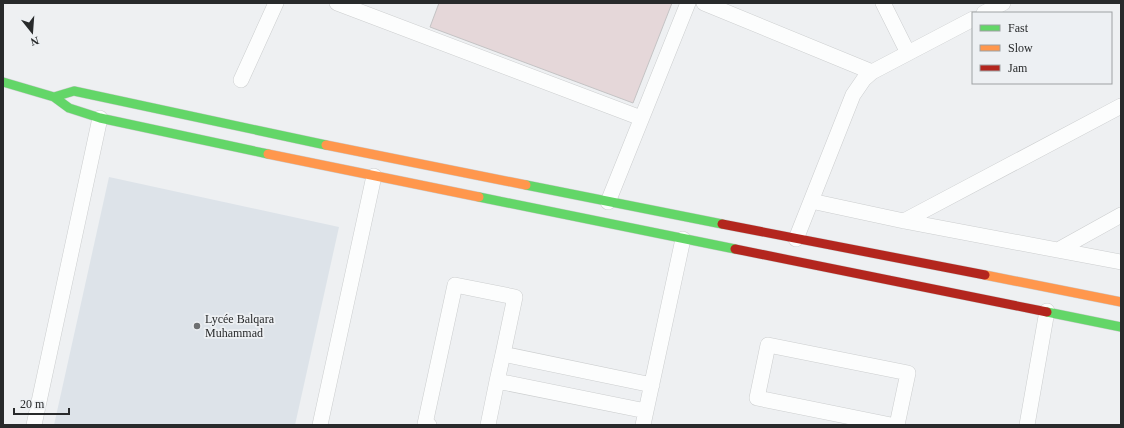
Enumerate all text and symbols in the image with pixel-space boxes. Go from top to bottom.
north arrow [12,12,52,52]
legend [972,12,1112,84]
text: Fast [1008,21,1029,35]
text: N [29,35,40,48]
text: Slow [1008,41,1033,55]
text: Jam [1008,61,1028,75]
place label: Lycée Balqara Muhammad [205,312,275,340]
marker: Lycée Balqara Muhammad [192,321,202,331]
scale bar [14,390,69,416]
text: 20 m [20,397,45,411]

